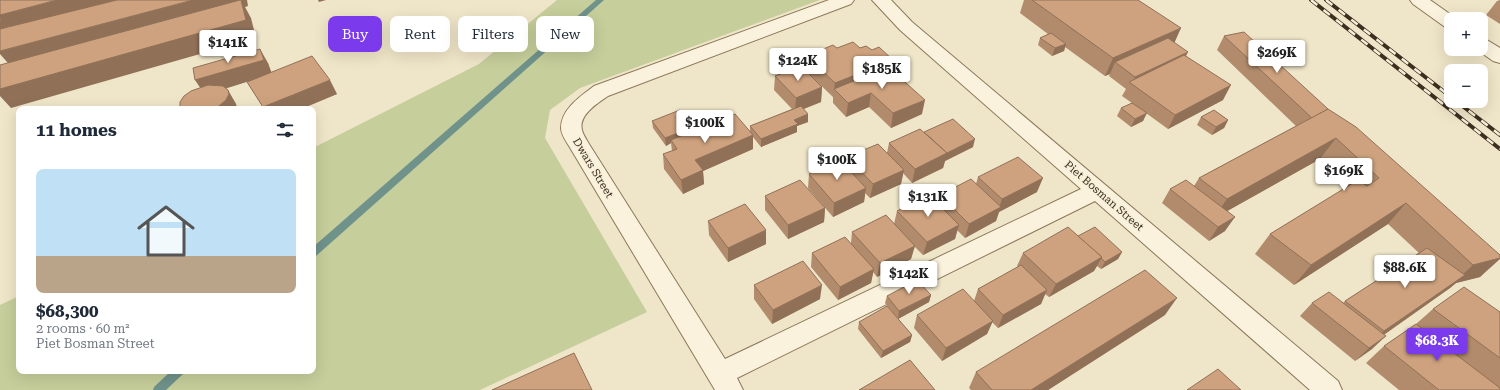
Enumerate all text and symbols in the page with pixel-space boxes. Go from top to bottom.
map controls [1444,12,1488,108]
button: + [1444,12,1488,56]
chip: Buy [328,16,382,52]
chip: Rent [390,16,450,52]
chip: Filters [458,16,528,52]
chip: New [536,16,594,52]
pin: $141K [200,30,256,64]
text: $141K [208,35,248,50]
pin: $269K [1249,40,1305,74]
text: $269K [1257,45,1297,60]
pin: $124K [770,48,826,82]
text: $124K [778,53,818,68]
pin: $185K [854,56,910,90]
text: $185K [862,61,902,76]
button: − [1444,64,1488,108]
pin: $100K [677,110,733,144]
text: $100K [685,115,725,130]
icon: filters [274,119,296,141]
text: 11 homes [36,120,117,140]
street label: Dwars Street [570,136,616,200]
pin: $100K [809,147,865,181]
text: $100K [817,152,857,167]
street label: Piet Bosman Street [1062,158,1146,234]
pin: $169K [1316,158,1372,192]
text: $169K [1324,163,1364,178]
pin: $131K [900,184,956,218]
text: $131K [908,189,948,204]
icon: home [130,195,202,267]
pin: $88.6K [1372,255,1438,289]
text: $88.6K [1383,260,1427,275]
pin: $142K [881,261,937,295]
text: $142K [889,266,929,281]
text: $68,300 [36,301,99,321]
text: 2 rooms · 60 m² [36,321,130,336]
pin: $68.3K [1404,328,1470,362]
text: $68.3K [1415,333,1459,348]
text: Piet Bosman Street [36,336,155,351]

